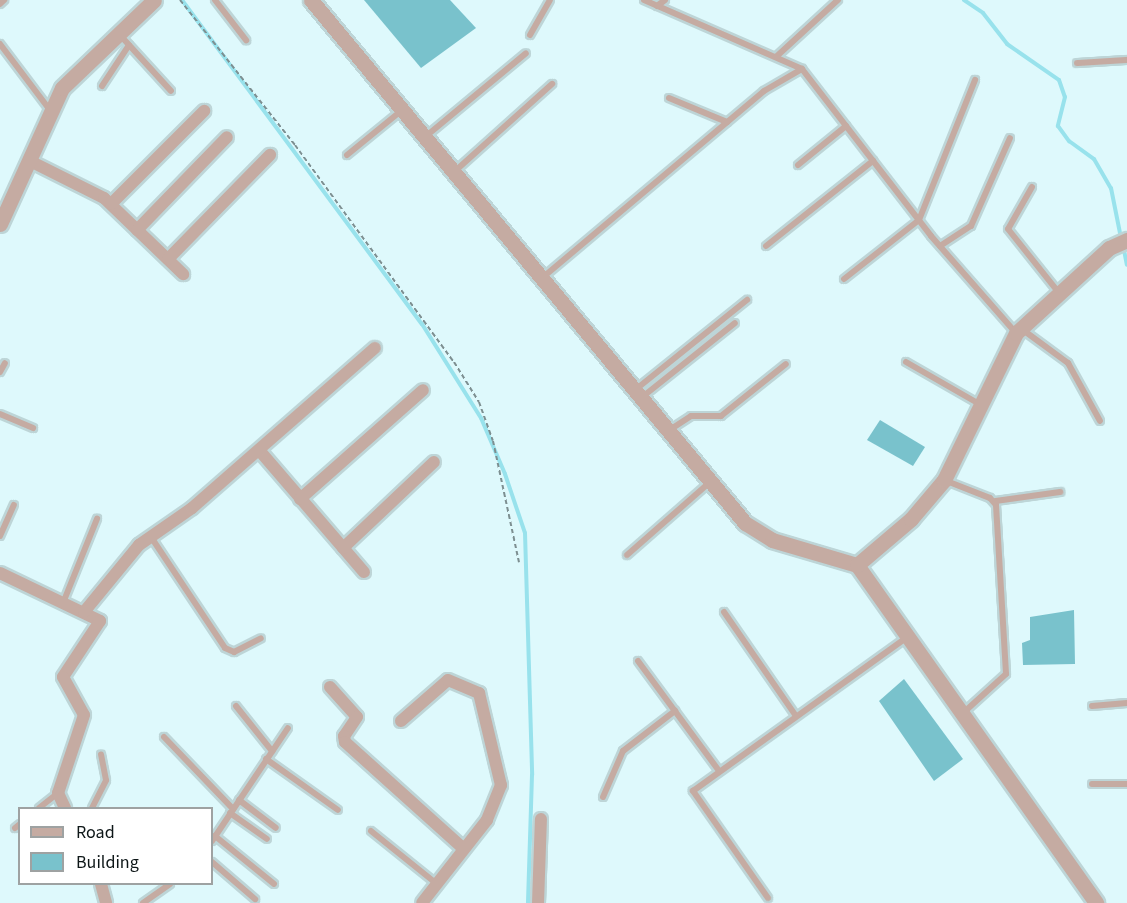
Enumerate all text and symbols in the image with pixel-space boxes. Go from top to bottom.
legend [18,807,213,885]
text: Road [76,820,115,845]
text: Building [76,850,139,875]

